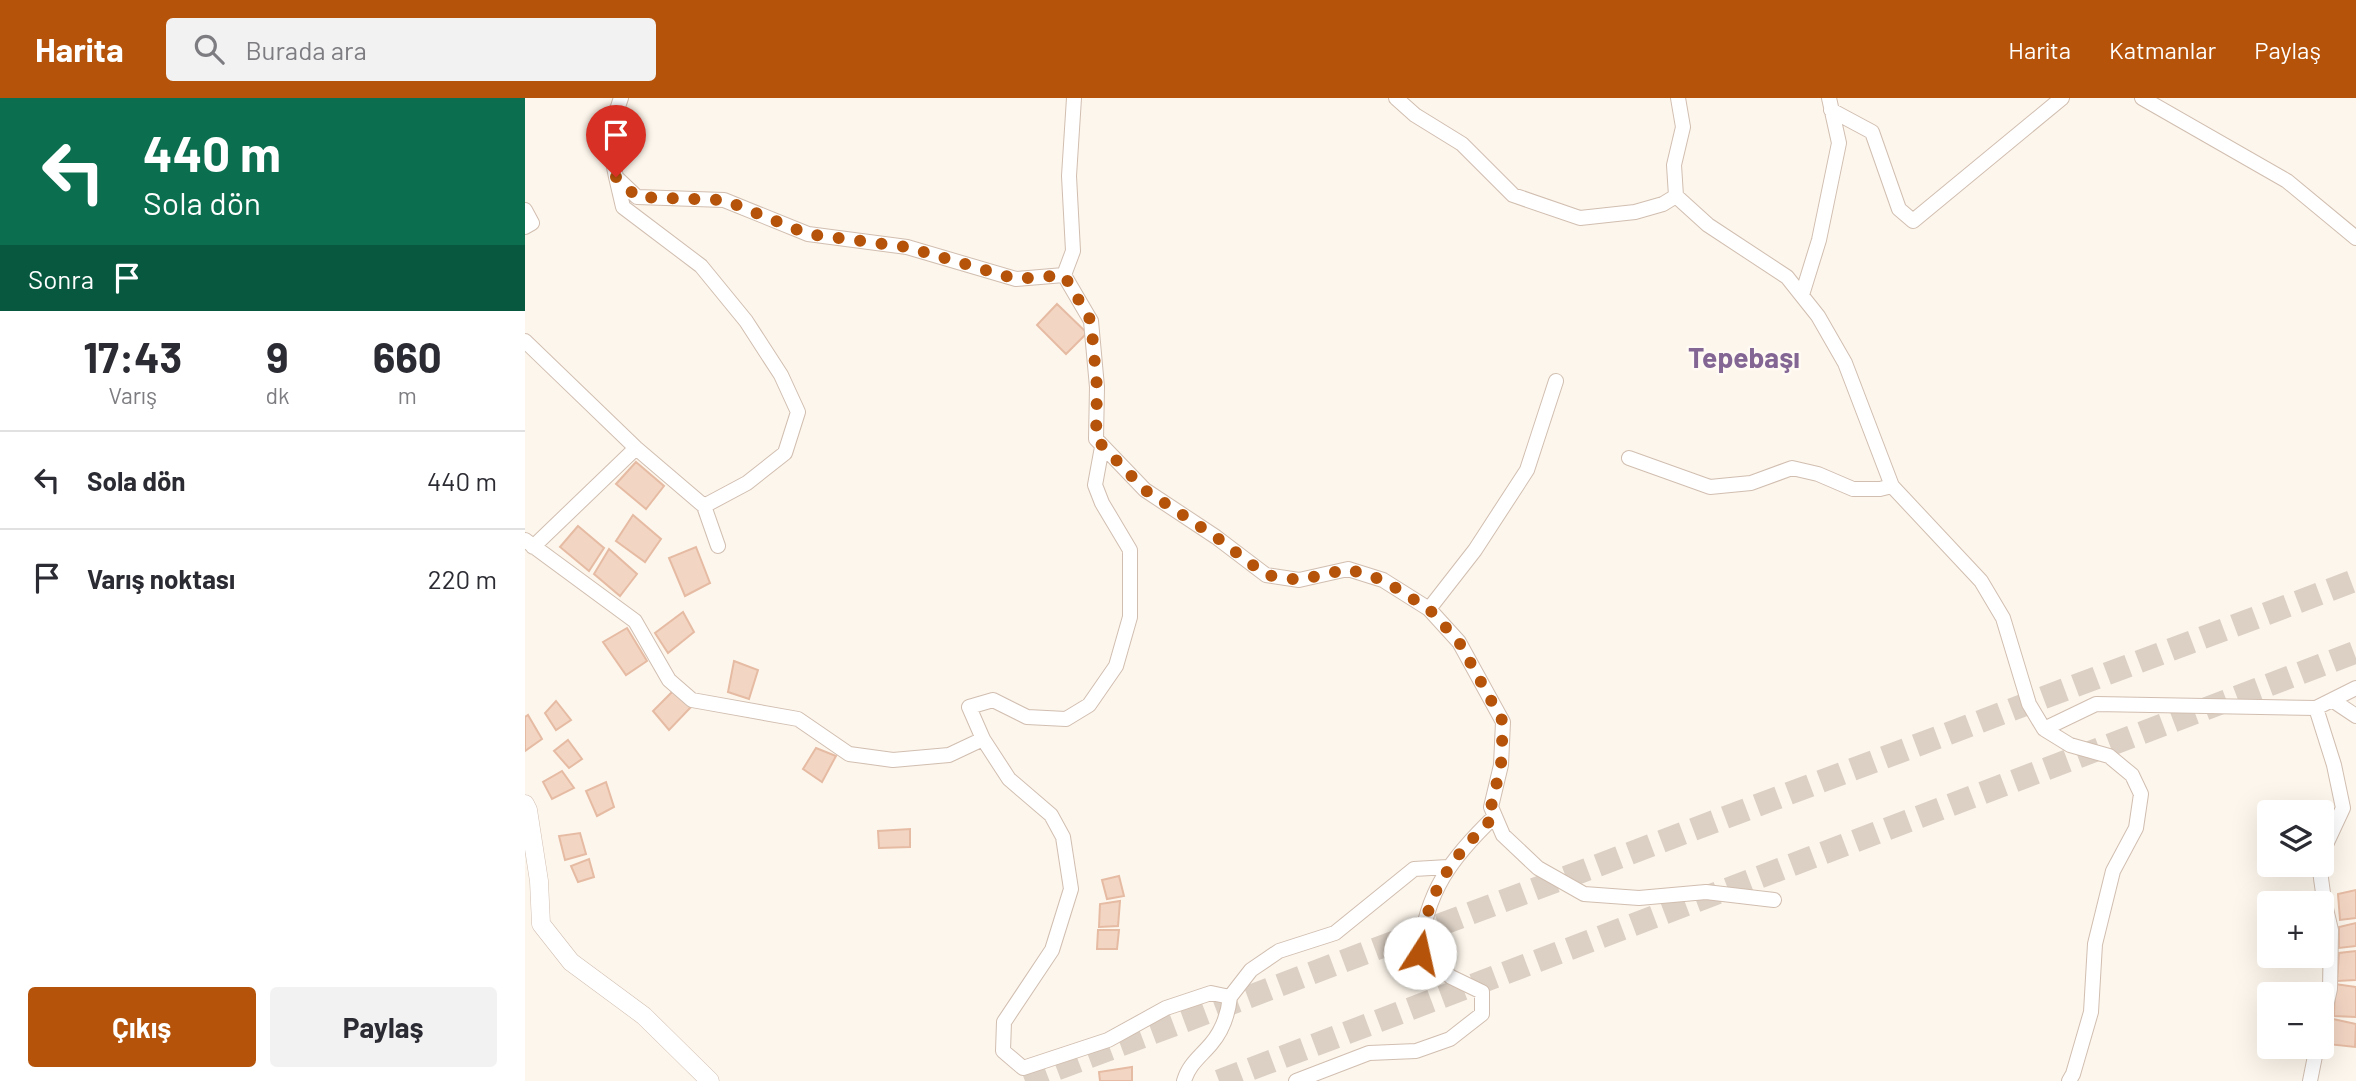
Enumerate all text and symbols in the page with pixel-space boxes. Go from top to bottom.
search box [166,18,656,81]
text: Harita [35,29,124,69]
icon: search [190,30,228,68]
text: Burada ara [246,34,367,65]
text: Harita [2008,35,2071,64]
text: Katmanlar [2109,35,2216,64]
text: Paylaş [2254,35,2321,64]
pin [586,105,646,177]
icon: arrive [597,116,635,154]
text: 440 m [143,123,281,182]
icon: left [28,126,119,217]
text: Sola dön [143,183,261,221]
icon: arrive [108,259,146,297]
text: Sonra [28,263,94,294]
text: 17:43 [83,331,182,381]
text: 9 [266,331,289,381]
text: 660 [373,331,442,381]
district label: Tepebaşı [1688,340,1800,374]
text: Varış [108,381,157,409]
text: dk [265,381,290,409]
text: m [398,381,417,409]
icon: left [28,461,66,499]
text: Sola dön [87,465,185,496]
text: 440 m [427,465,497,496]
icon: arrive [28,559,66,597]
text: Varış noktası [87,563,235,594]
text: 220 m [428,563,497,594]
map controls [2257,800,2334,1059]
button: layers [2257,800,2334,877]
button: + [2257,891,2334,968]
position arrow [1383,916,1457,990]
button: − [2257,982,2334,1059]
button: Çıkış [28,987,256,1067]
button: Paylaş [270,987,497,1067]

